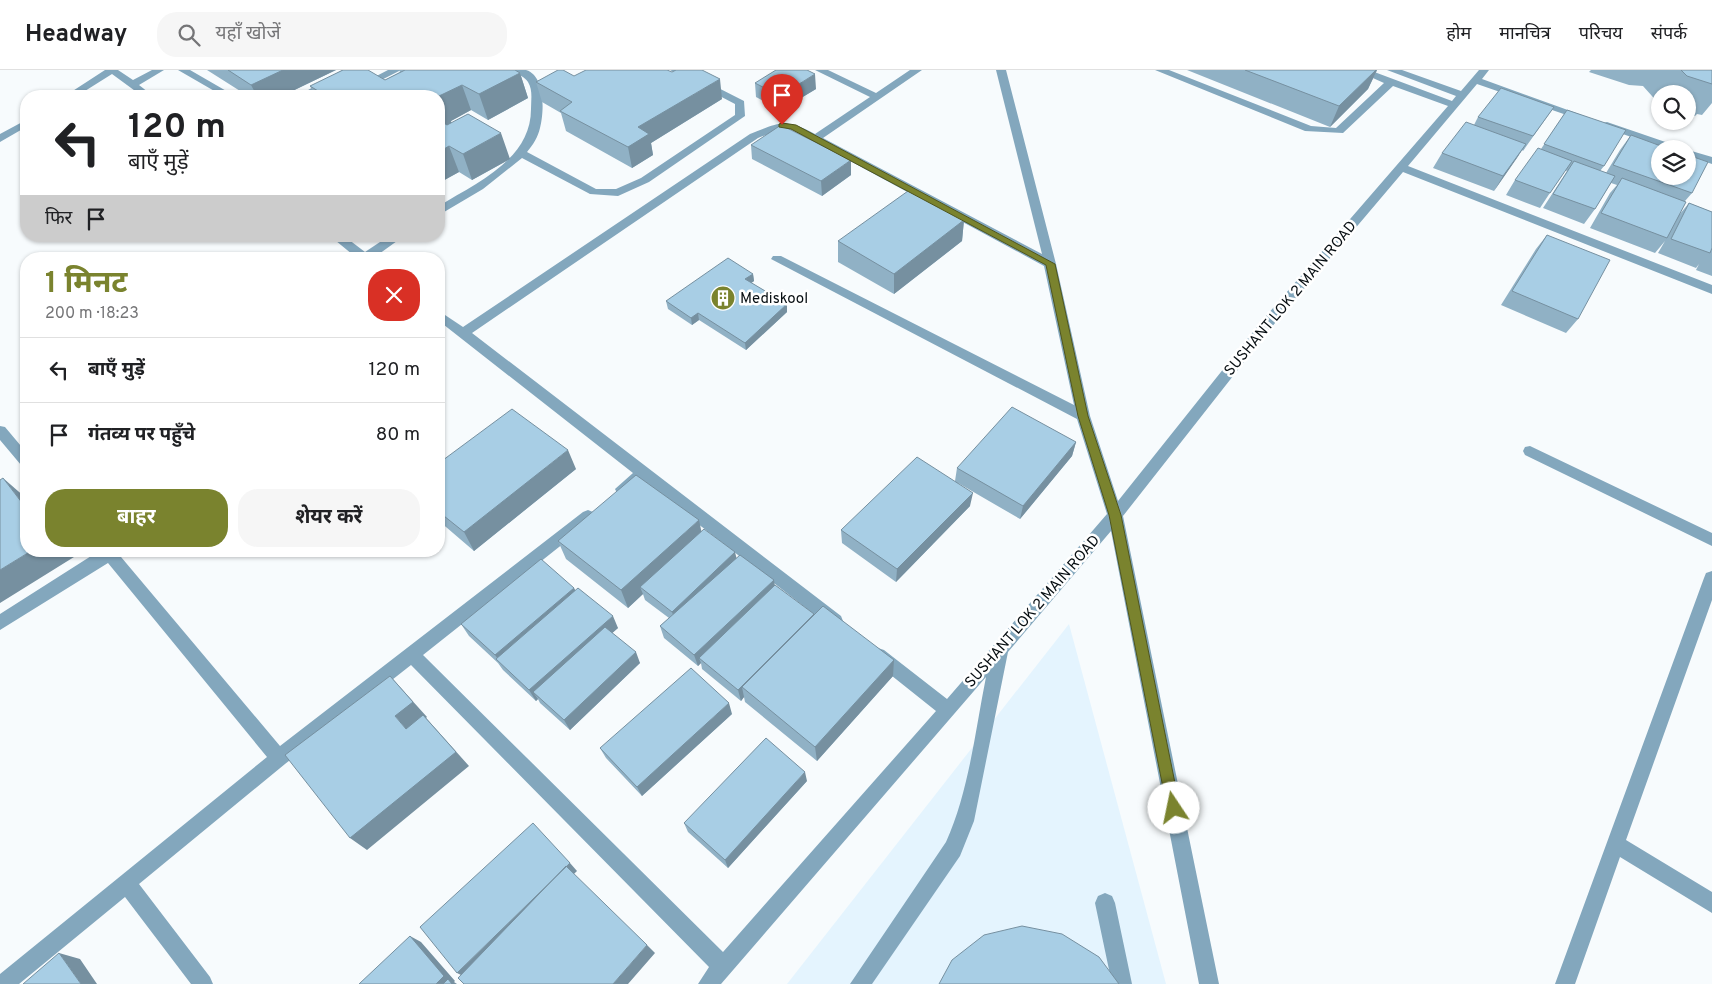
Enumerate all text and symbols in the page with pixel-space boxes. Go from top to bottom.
search box [157,12,507,57]
text: Headway [25,20,127,50]
icon: search [175,21,203,49]
text: यहाँ खोजें [215,22,280,46]
text: होम [1446,23,1471,46]
text: मानचित्र [1499,23,1551,46]
text: परिचय [1579,23,1623,46]
text: संपर्क [1651,23,1687,46]
pin [761,74,803,125]
icon: arrive [768,81,796,109]
map controls [1651,85,1696,185]
button: search [1651,85,1696,130]
text: 120 m [128,106,226,150]
icon: left [45,110,110,175]
button: layers [1651,140,1696,185]
text: बाएँ मुड़ें [128,150,189,177]
icon: arrive [82,205,110,233]
text: फिर [45,207,72,231]
street label: SUSHANT LOK 2 MAIN ROAD [1221,218,1362,380]
text: 1 मिनट [45,266,127,303]
button: close [368,269,420,321]
building icon: Mediskool [710,285,736,311]
place label: Mediskool [740,290,808,309]
text: 200 m · 18:23 [45,304,139,324]
icon: left [45,356,73,384]
text: बाएँ मुड़ें [88,358,145,382]
text: 120 m [369,358,420,382]
icon: arrive [45,421,73,449]
text: गंतव्य पर पहुँचे [88,423,195,447]
text: 80 m [376,423,420,447]
button: बाहर [45,489,228,547]
button: शेयर करें [238,489,420,547]
street label: SUSHANT LOK 2 MAIN ROAD [962,532,1105,692]
position arrow [1147,781,1199,833]

